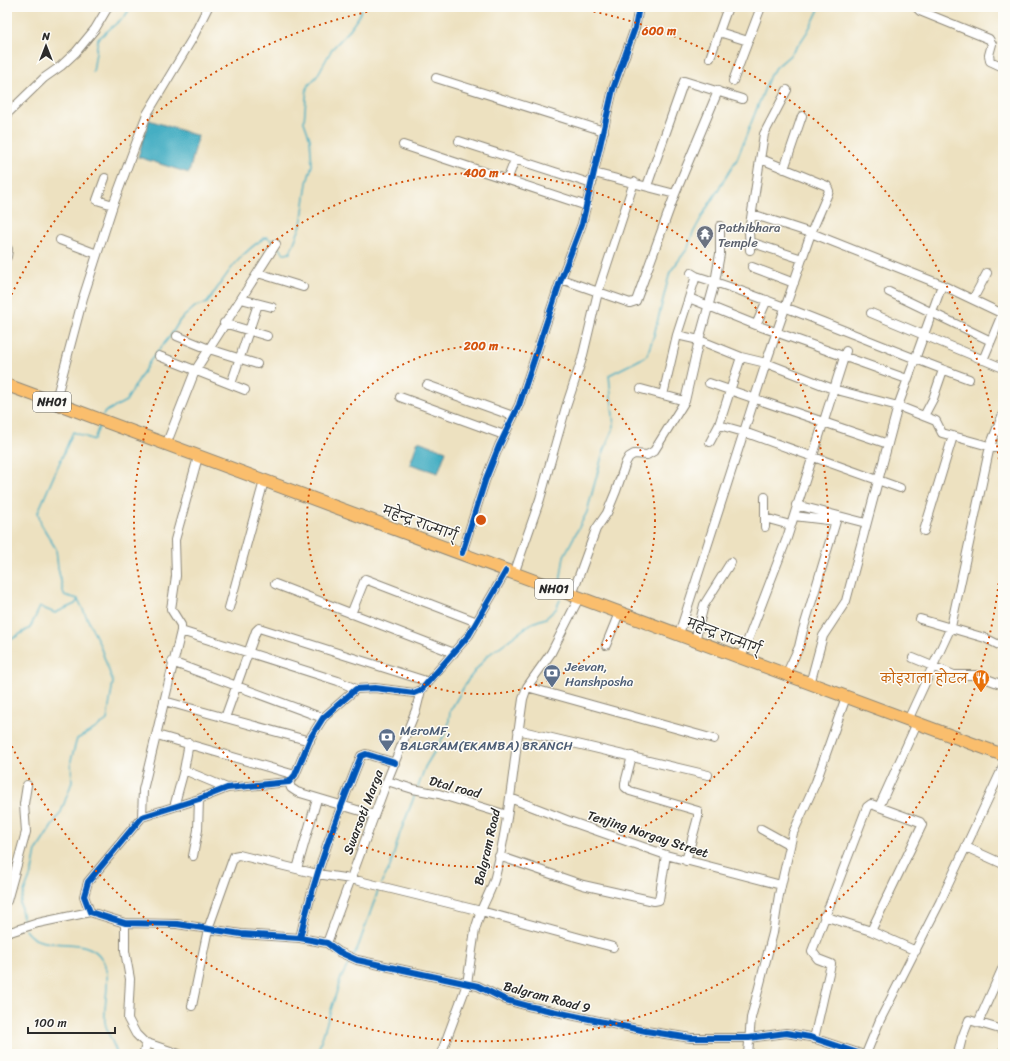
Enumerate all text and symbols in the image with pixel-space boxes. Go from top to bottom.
text: 600 m [641,20,677,42]
north arrow [26,26,66,66]
text: N [41,27,50,46]
text: 400 m [462,162,499,184]
place label: Pathibhara Temple [718,216,781,254]
temple icon: Pathibhara Temple [695,224,715,249]
text: 200 m [463,335,499,357]
road number: NH01 [33,392,71,412]
street label: महेन्द्र राज्मार्ग् [378,498,462,548]
centre of rings [474,513,488,527]
road number: NH01 [535,579,573,599]
street label: महेन्द्र राज्मार्ग् [682,611,766,661]
place label: Jeevan, Hanshposha [564,655,634,693]
bank icon: Jeevan, Hanshposha [542,663,562,688]
place label: कोइराला होटल [879,667,969,690]
restaurant icon: कोइराला होटल [971,668,991,693]
place label: MeroMF, BALGRAM(EKAMBA) BRANCH [400,719,573,757]
bank icon: MeroMF, BALGRAM(EKAMBA) BRANCH [377,727,397,752]
street label: Swarsoti Marga [336,766,390,858]
street label: Dtal road [427,769,484,805]
street label: Tenjing Norgay Street [584,804,712,865]
street label: Balgram Road [467,805,507,888]
street label: Balgram Road 9 [501,974,593,1020]
scale bar [28,1009,115,1035]
text: 100 m [34,1012,67,1034]

